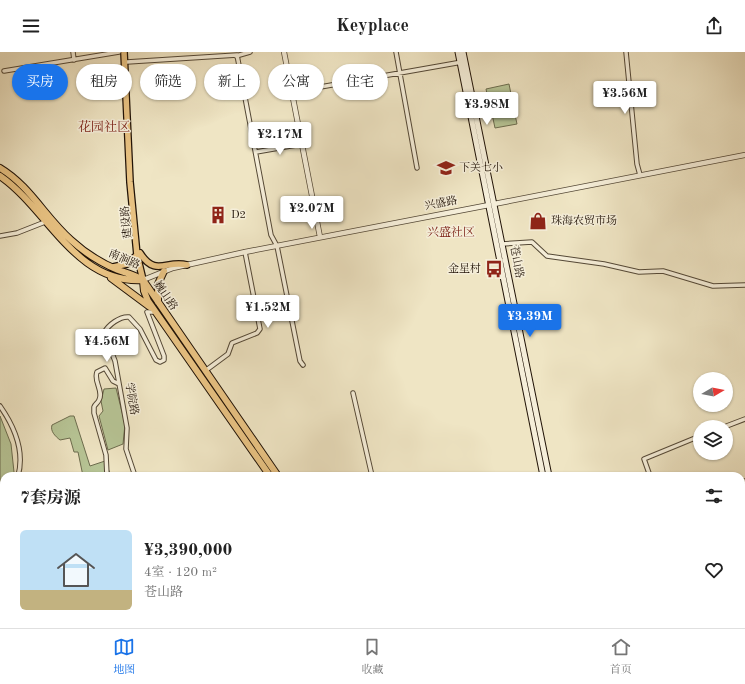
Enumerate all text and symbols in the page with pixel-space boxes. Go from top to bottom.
icon: menu [20,15,42,37]
icon: share [703,15,725,37]
text: Keyplace [336,17,409,35]
chip: 买房 [12,64,68,100]
chip: 租房 [76,64,132,100]
chip: 筛选 [140,64,196,100]
chip: 新上 [204,64,260,100]
chip: 公寓 [268,64,324,100]
chip: 住宅 [332,64,388,100]
pin: ¥3.56M [592,81,658,115]
text: ¥3.56M [602,87,648,100]
pin: ¥3.98M [454,92,520,126]
text: ¥3.98M [464,98,510,111]
district label: 花园社区 [78,120,130,134]
pin: ¥2.17M [247,122,313,156]
text: ¥2.17M [257,128,303,141]
school or university icon: 下关七小 [436,158,456,178]
place label: 下关七小 [459,161,503,174]
street label: 兴盛路 [423,193,458,213]
pin: ¥2.07M [279,196,345,230]
text: ¥2.07M [289,202,335,215]
street label: 建设路 [118,205,134,239]
building icon: D2 [208,205,228,225]
place label: D2 [231,210,246,221]
shop icon: 珠海农贸市场 [528,211,548,231]
place label: 珠海农贸市场 [551,214,617,227]
district label: 兴盛社区 [427,225,475,239]
street label: 苍山路 [507,244,527,279]
street label: 南涧路 [107,247,142,272]
bus stop icon: 金星村 [484,259,504,279]
place label: 金星村 [448,262,481,275]
street label: 巍山路 [151,278,180,313]
pin: ¥1.52M [235,295,301,329]
text: ¥1.52M [245,301,291,314]
pin: ¥3.39M [497,304,563,338]
text: ¥3.39M [507,310,553,323]
pin: ¥4.56M [74,329,140,363]
text: ¥4.56M [84,335,130,348]
north arrow [693,372,733,412]
map controls [693,372,733,460]
street label: 学院路 [123,381,141,416]
button: layers [693,420,733,460]
icon: filters [703,485,725,507]
text: 7套房源 [20,490,81,507]
text: ¥3,390,000 [144,542,232,559]
icon: home [52,546,100,594]
icon: heart [703,559,725,581]
text: 4室 · 120 m² [144,566,217,579]
text: 苍山路 [144,586,183,599]
tab: 地图 [113,636,135,678]
tab: 收藏 [361,636,383,678]
tab: 首页 [610,636,632,678]

